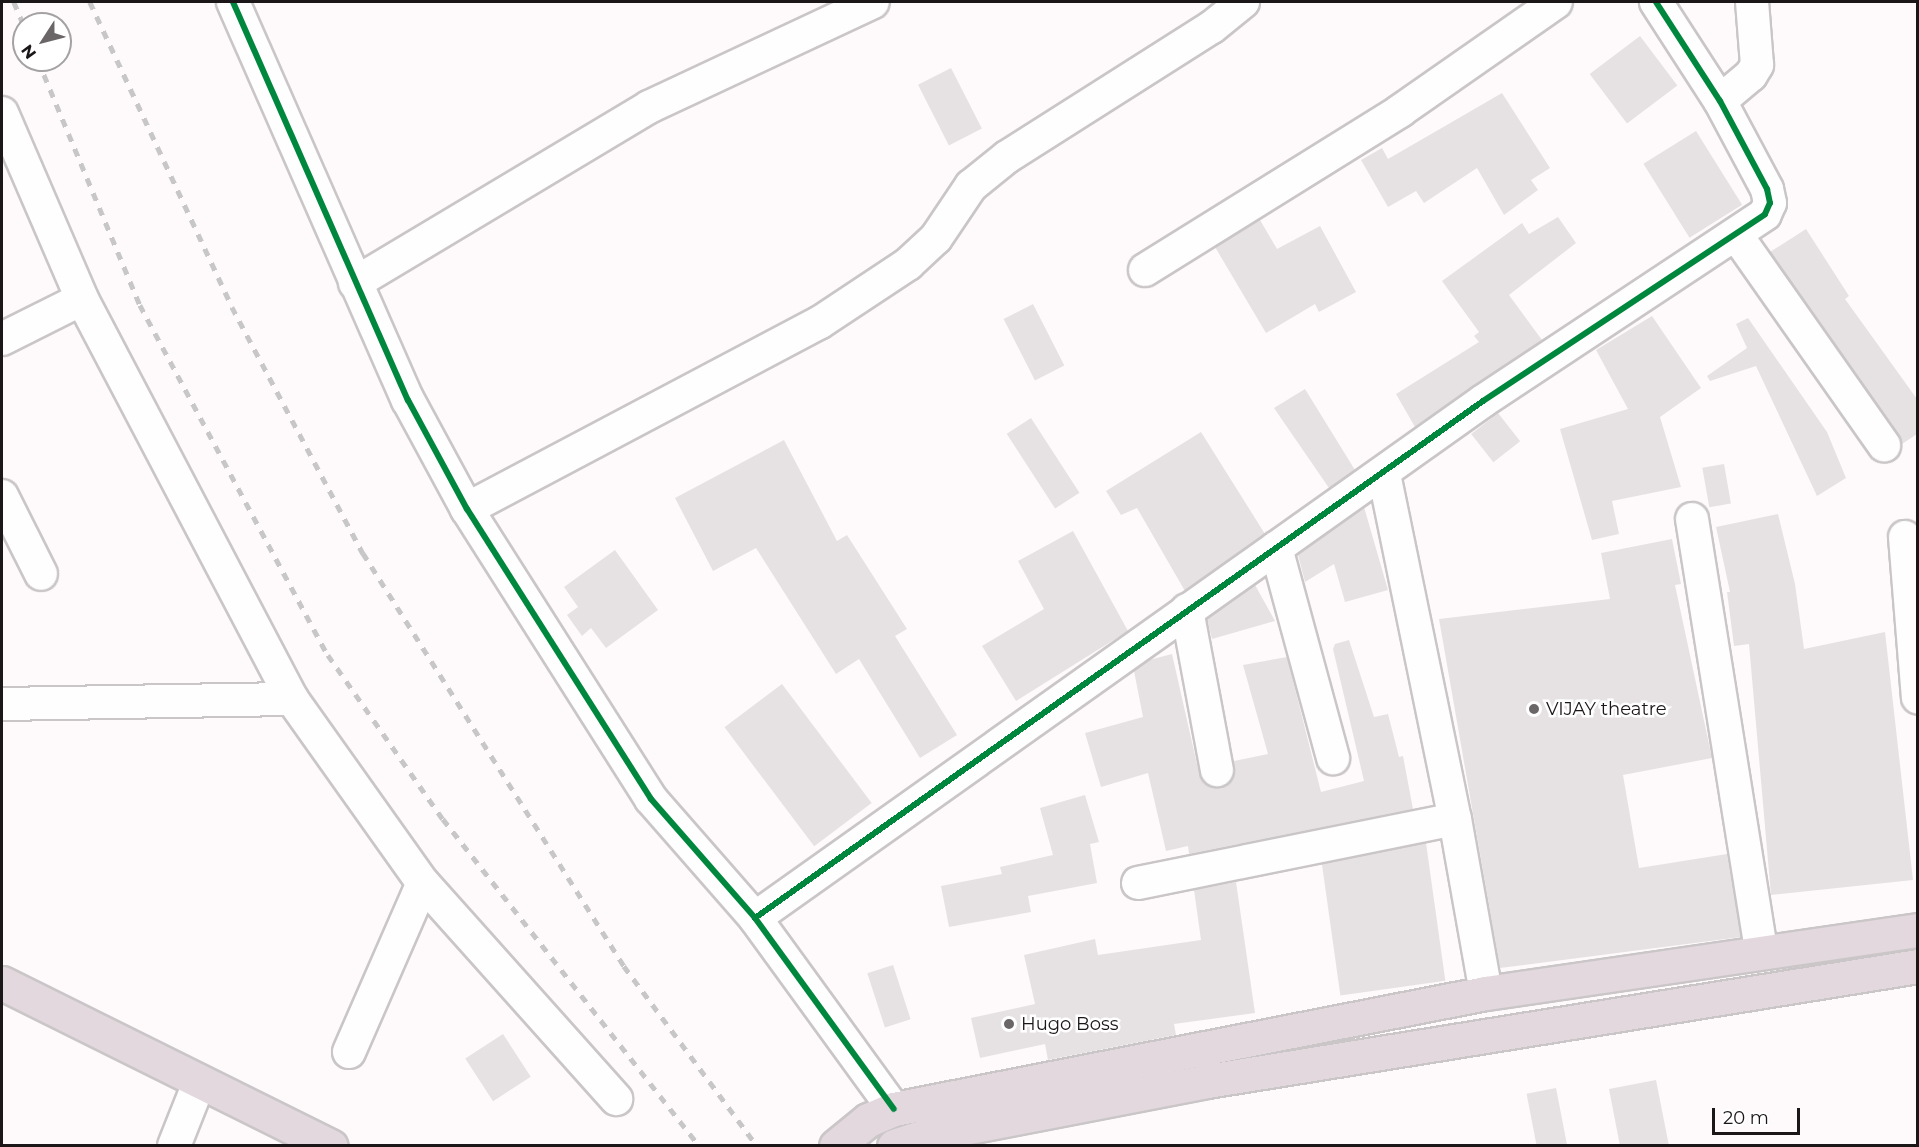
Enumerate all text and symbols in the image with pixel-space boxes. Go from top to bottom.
north arrow [12,12,72,72]
text: N [17,41,40,63]
place label: VIJAY theatre [1546,698,1667,720]
marker: VIJAY theatre [1527,702,1541,716]
place label: Hugo Boss [1021,1013,1118,1035]
marker: Hugo Boss [1002,1017,1016,1031]
scale bar [1715,1096,1804,1134]
text: 20 m [1723,1107,1769,1129]

